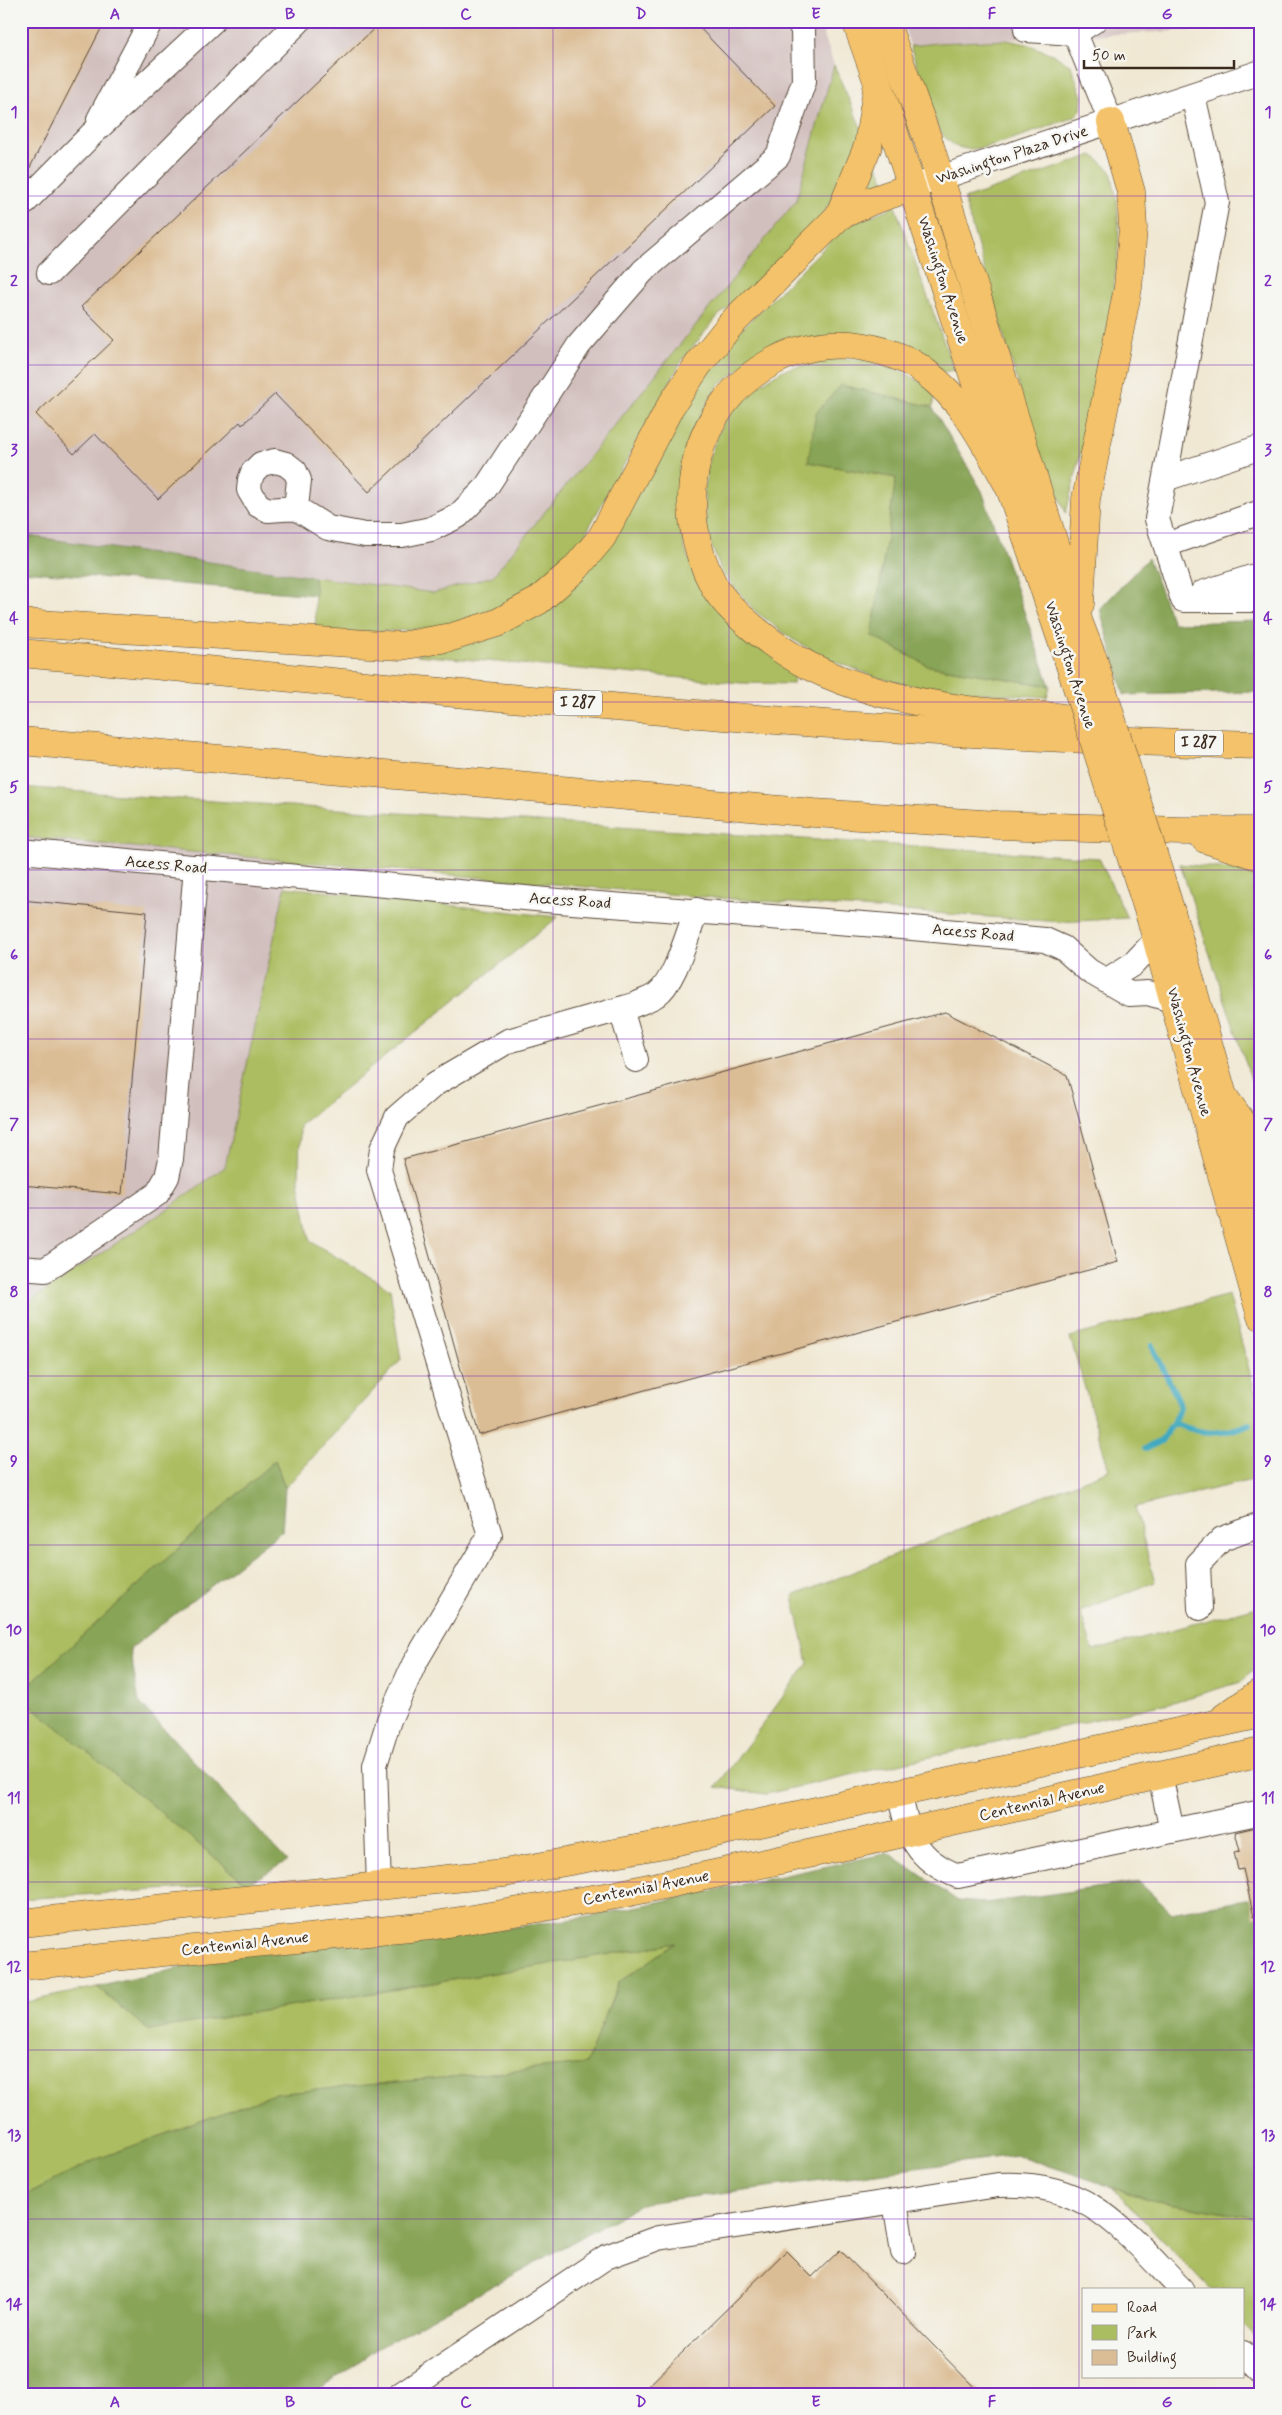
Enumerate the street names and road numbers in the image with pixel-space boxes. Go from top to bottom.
street label: Washington Plaza Drive [933,121,1091,190]
street label: Washington Avenue [912,214,974,347]
street label: Washington Avenue [1039,599,1101,732]
road number: I 287 [554,690,602,716]
road number: I 287 [1175,730,1223,756]
street label: Access Road [124,851,208,879]
street label: Access Road [528,888,612,914]
street label: Access Road [931,919,1015,947]
street label: Washington Avenue [1161,985,1216,1120]
street label: Centennial Avenue [977,1777,1107,1827]
street label: Centennial Avenue [581,1865,711,1911]
street label: Centennial Avenue [180,1927,310,1961]

